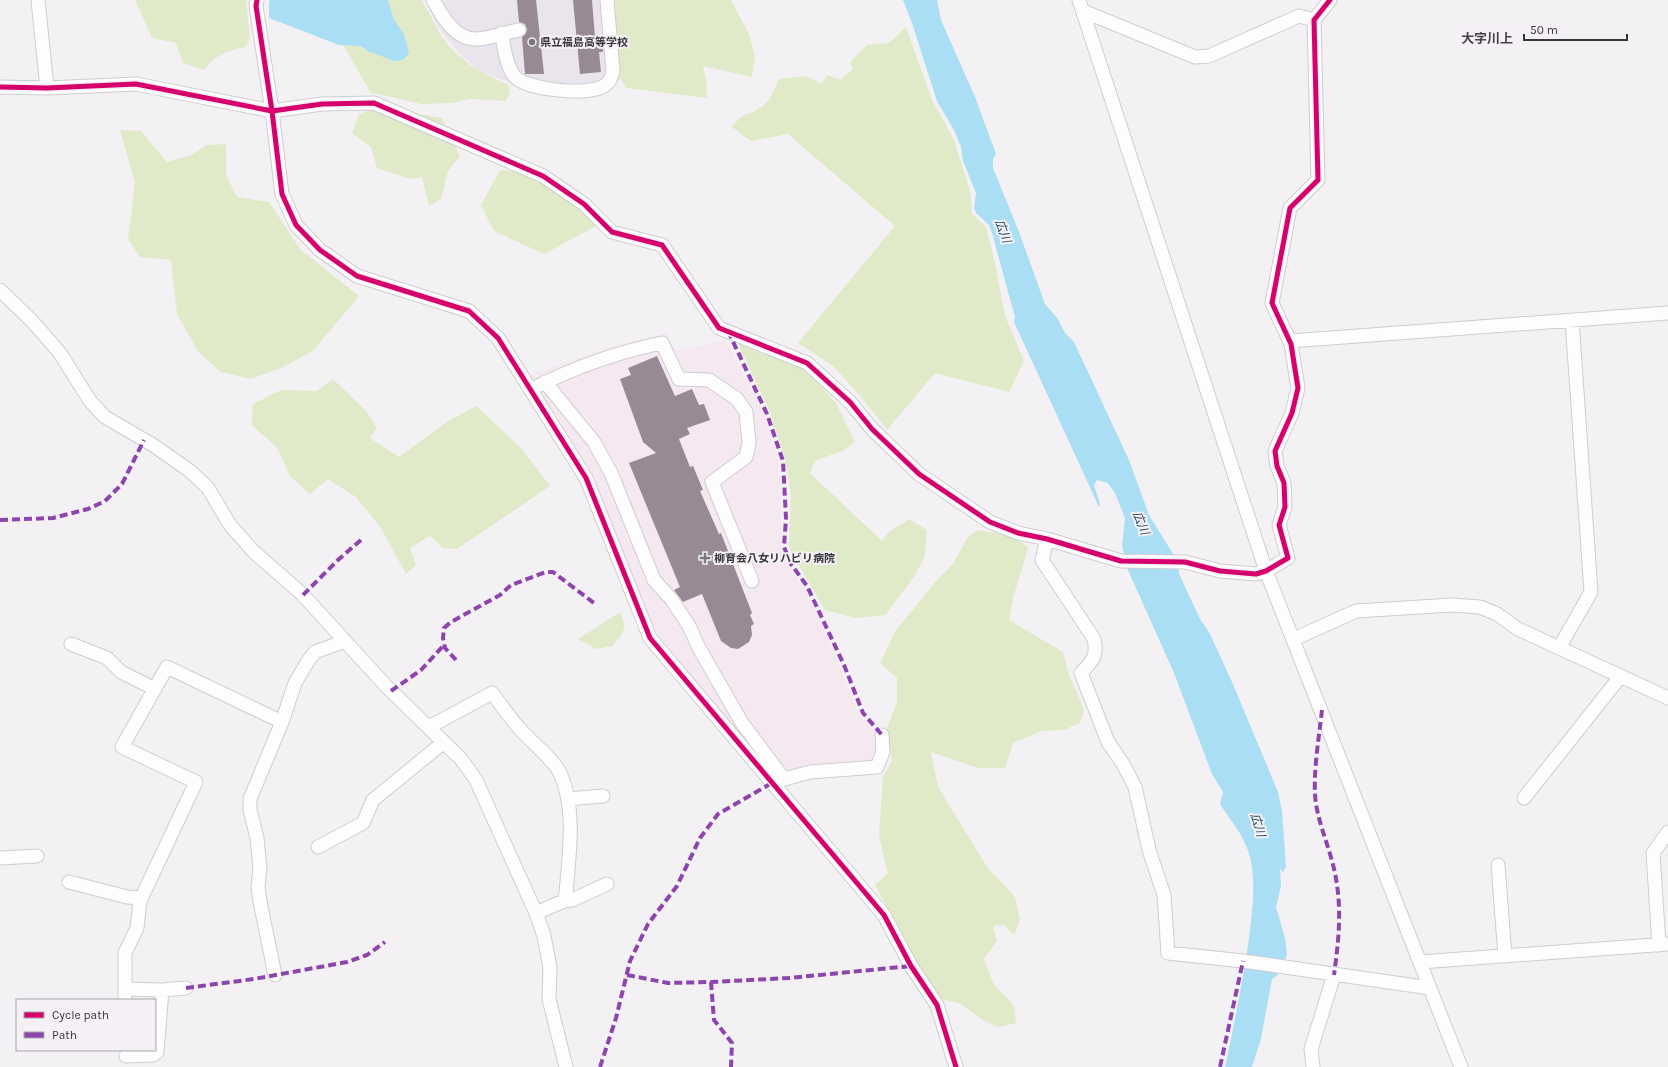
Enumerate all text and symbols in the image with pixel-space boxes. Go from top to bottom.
scale bar [1524,16,1627,42]
text: 50 m [1530,23,1558,37]
district label: 大字川上 [1461,31,1513,46]
place label: 県立福島高等学校 [540,36,628,49]
marker: 県立福島高等学校 [527,37,537,47]
water label: 広川 [992,217,1015,247]
water label: 広川 [1130,509,1153,539]
marker: 柳育会八女リハビリ病院 [699,552,711,564]
place label: 柳育会八女リハビリ病院 [714,552,835,565]
water label: 広川 [1248,812,1269,840]
legend [16,999,156,1051]
text: Cycle path [52,1008,109,1022]
text: Path [52,1028,77,1042]

